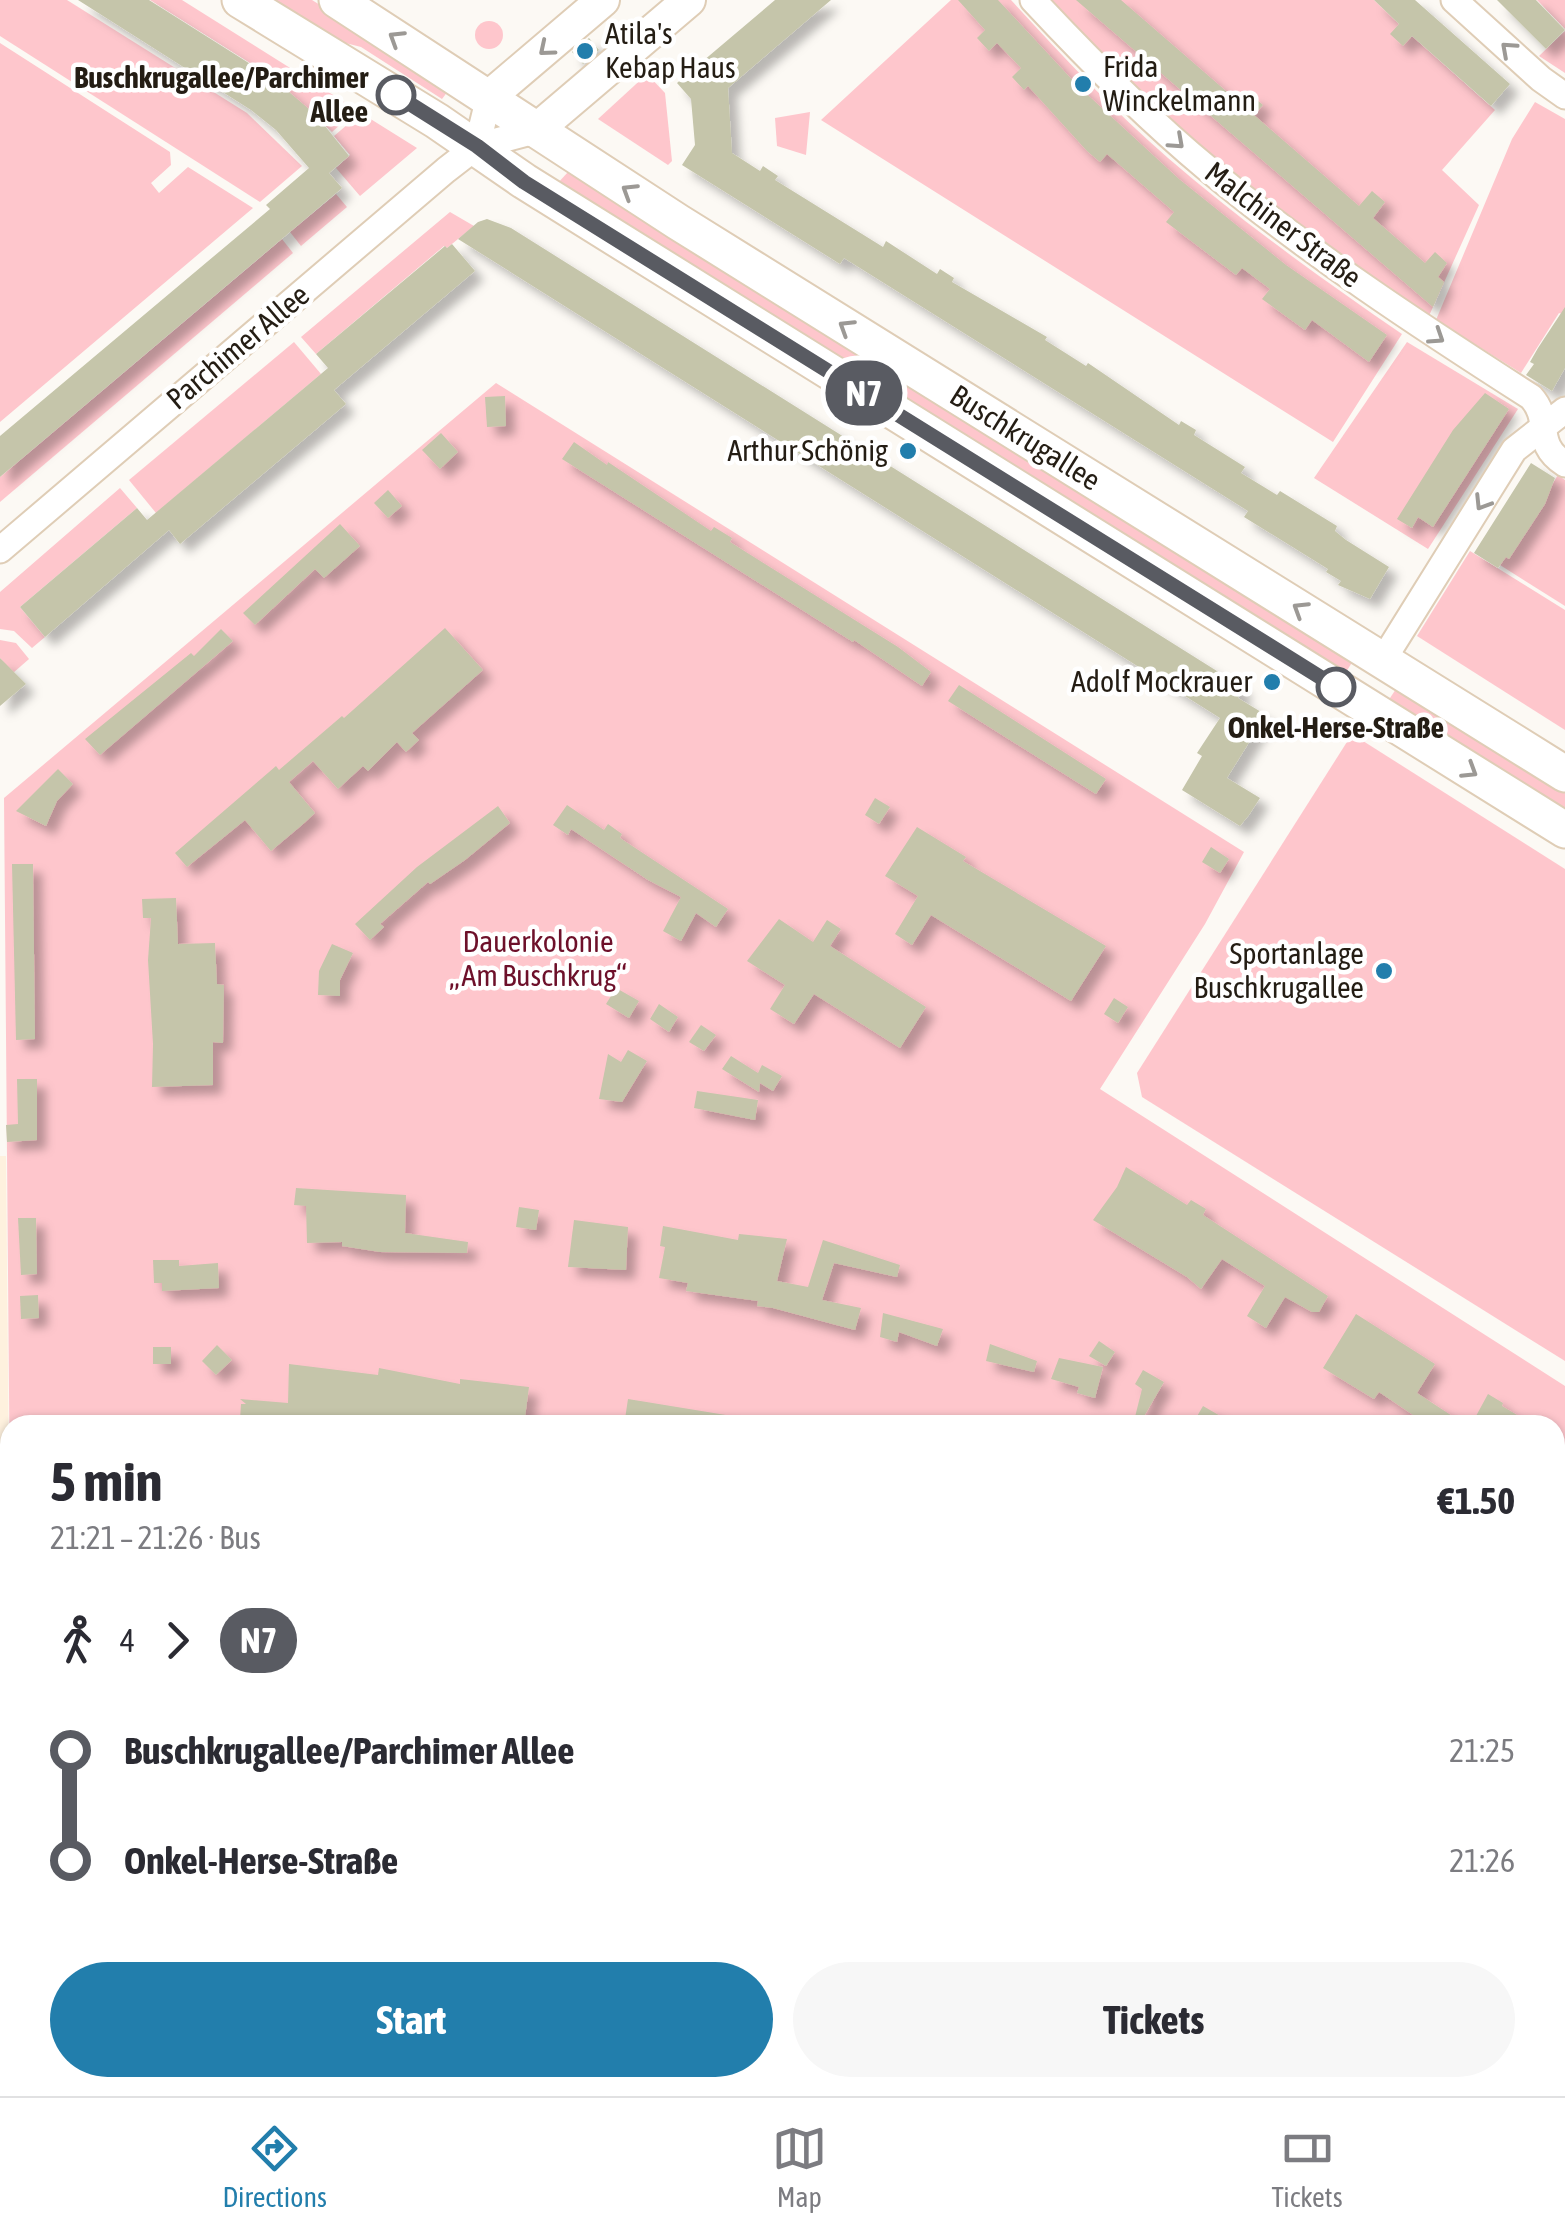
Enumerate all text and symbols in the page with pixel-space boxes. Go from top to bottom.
place label: Atila's Kebap Haus [605,16,736,84]
one-way arrow [389,31,407,50]
one-way arrow [539,37,557,55]
marker: Atila's Kebap Haus [574,40,596,62]
one-way arrow [1501,43,1520,61]
place label: Frida Winckelmann [1103,49,1256,117]
place label: Buschkrugallee/Parchimer Allee [74,60,369,128]
marker: Frida Winckelmann [1072,73,1094,95]
marker: Buschkrugallee/Parchimer Allee [377,76,415,114]
one-way arrow [1165,130,1184,148]
street label: Malchiner Straße [1199,154,1368,294]
one-way arrow [622,185,640,204]
street label: Parchimer Allee [159,277,315,416]
one-way arrow [838,320,856,339]
one-way arrow [1426,324,1444,343]
line badge: N7 [819,360,909,426]
text: N7 [845,373,883,413]
street label: Buschkrugallee [944,378,1107,497]
place label: Arthur Schönig [727,433,888,467]
marker: Arthur Schönig [897,440,919,462]
one-way arrow [1475,492,1494,510]
one-way arrow [1293,602,1311,621]
place label: Adolf Mockrauer [1071,664,1253,698]
marker: Onkel-Herse-Straße [1317,668,1355,706]
marker: Adolf Mockrauer [1261,671,1283,693]
place label: Onkel-Herse-Straße [1228,710,1444,744]
one-way arrow [1460,759,1478,778]
park label: Dauerkolonie „Am Buschkrug“ [449,924,627,992]
place label: Sportanlage Buschkrugallee [1194,936,1364,1004]
marker: Sportanlage Buschkrugallee [1373,960,1395,982]
text: 5 min [50,1450,162,1513]
text: €1.50 [1438,1479,1515,1522]
text: 21:21 – 21:26 · Bus [50,1519,261,1556]
icon: walk [50,1613,105,1668]
icon: forward [150,1613,205,1668]
text: N7 [240,1620,277,1660]
text: 4 [120,1622,135,1659]
text: Buschkrugallee/Parchimer Allee [124,1729,574,1772]
text: 21:25 [1449,1732,1515,1769]
text: Onkel-Herse-Straße [124,1839,398,1882]
text: 21:26 [1449,1842,1515,1879]
button: Start [50,1962,773,2077]
button: Tickets [793,1962,1515,2077]
tab: Directions [222,2121,327,2213]
tab: Map [772,2121,827,2213]
tab: Tickets [1272,2121,1343,2213]

